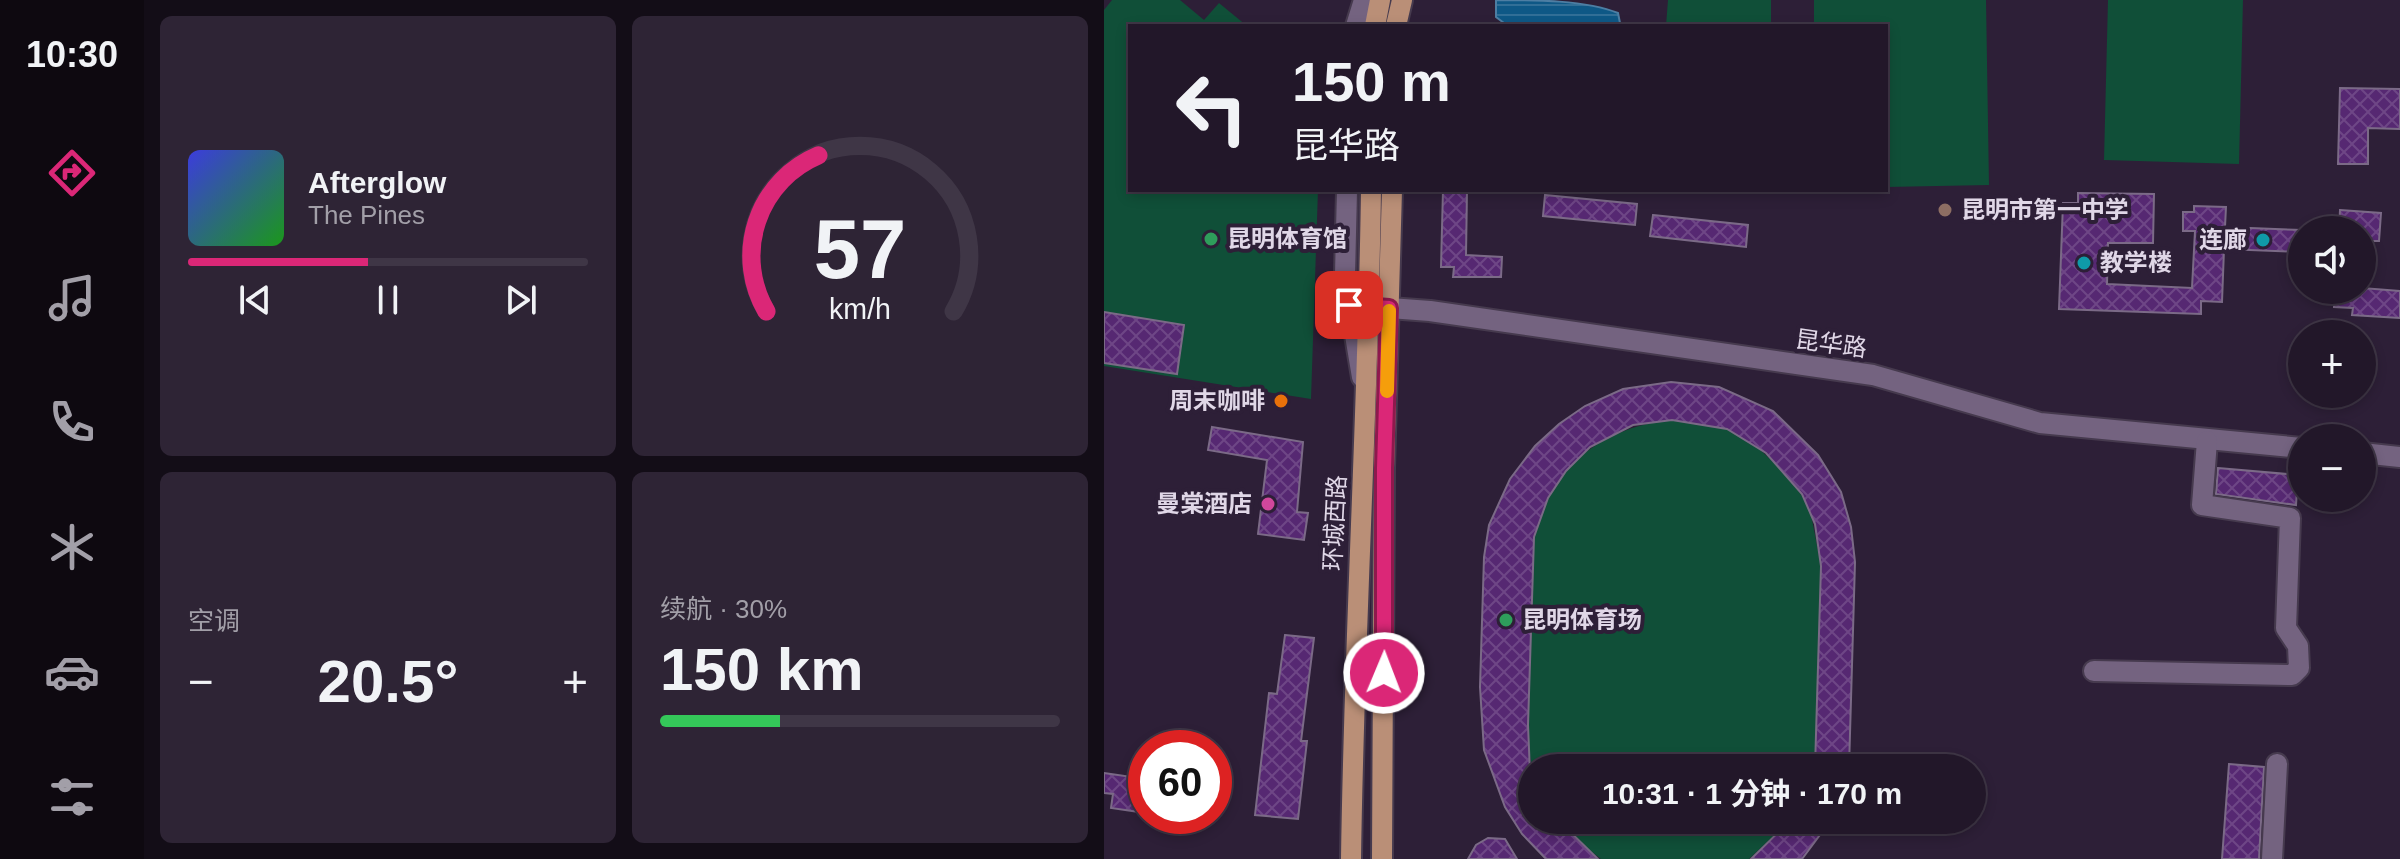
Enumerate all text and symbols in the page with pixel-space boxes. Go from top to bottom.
text: 10:30 [26,34,118,75]
text: 150 m [1292,50,1451,113]
icon: left [1160,56,1264,160]
text: 昆华路 [1292,125,1400,166]
icon: directions [44,145,100,201]
text: Afterglow [308,166,446,199]
place label: 昆明市第一中学 [1961,196,2129,223]
text: The Pines [308,200,425,230]
marker: 昆明市第一中学 [1936,201,1954,219]
text: 57 [814,203,906,296]
map controls [2288,216,2376,512]
button: sound [2288,216,2376,304]
place label: 昆明体育馆 [1227,225,1347,252]
place label: 连廊 [2199,226,2247,253]
marker: 昆明体育馆 [1202,230,1220,248]
marker: 连廊 [2254,231,2272,249]
place label: 教学楼 [2100,249,2172,276]
marker: 教学楼 [2075,254,2093,272]
icon: music [44,270,100,326]
pin [1315,271,1383,339]
icon: previous [233,278,277,322]
icon: pause [366,278,410,322]
icon: next [499,278,543,322]
icon: arrive [1327,283,1371,327]
text: km/h [829,293,891,325]
button: + [2288,320,2376,408]
street label: 昆华路 [1794,325,1869,362]
place label: 周末咖啡 [1169,387,1265,414]
marker: 周末咖啡 [1272,392,1290,410]
icon: phone [44,394,100,450]
button: − [2288,424,2376,512]
street label: 环城西路 [1319,474,1350,572]
place label: 曼棠酒店 [1156,490,1252,517]
marker: 曼棠酒店 [1259,495,1277,513]
icon: climate [44,519,100,575]
text: 续航 · 30% [660,594,787,624]
text: 空调 [188,606,240,636]
place label: 昆明体育场 [1522,606,1642,633]
marker: 昆明体育场 [1497,611,1515,629]
position arrow [1342,631,1426,715]
text: 150 km [660,636,864,703]
icon: car [44,644,100,700]
text: 20.5° [318,648,458,715]
text: − [188,657,214,706]
text: + [562,657,588,706]
speed limit sign: 60 [1128,730,1232,834]
icon: filters [44,769,100,825]
text: 10:31 · 1 分钟 · 170 m [1602,777,1902,810]

